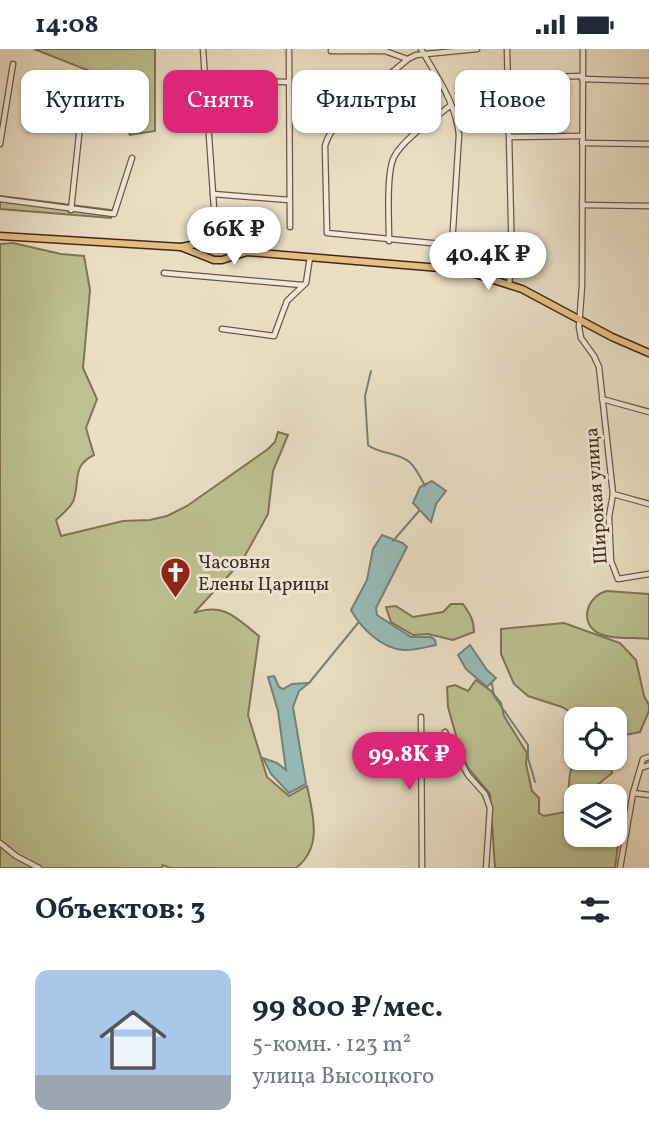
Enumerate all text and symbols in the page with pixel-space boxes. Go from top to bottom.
text: 14:08 [35,7,99,43]
chip: Купить [21,70,149,133]
chip: Снять [163,70,278,133]
chip: Фильтры [292,70,441,133]
chip: Новое [455,70,570,133]
pin: 66K ₽ [185,207,283,267]
text: 66K ₽ [203,214,265,246]
pin: 40.4K ₽ [423,233,553,292]
text: 40.4K ₽ [445,239,531,271]
street label: Широкая улица [579,426,615,565]
place label: Часовня Елены Царицы [198,550,329,598]
church icon: Часовня Елены Царицы [158,555,192,599]
map controls [564,707,627,847]
button: locate [564,707,627,770]
pin: 99.8K ₽ [344,733,474,792]
text: 99.8K ₽ [368,739,450,771]
button: layers [564,784,627,847]
text: Объектов: 3 [35,889,205,931]
icon: filters [576,891,614,929]
text: 99 800 ₽/мес. [252,987,443,1029]
icon: home [91,998,175,1082]
text: 5-комн. · 123 m² [252,1029,411,1061]
text: улица Высоцкого [252,1061,434,1093]

